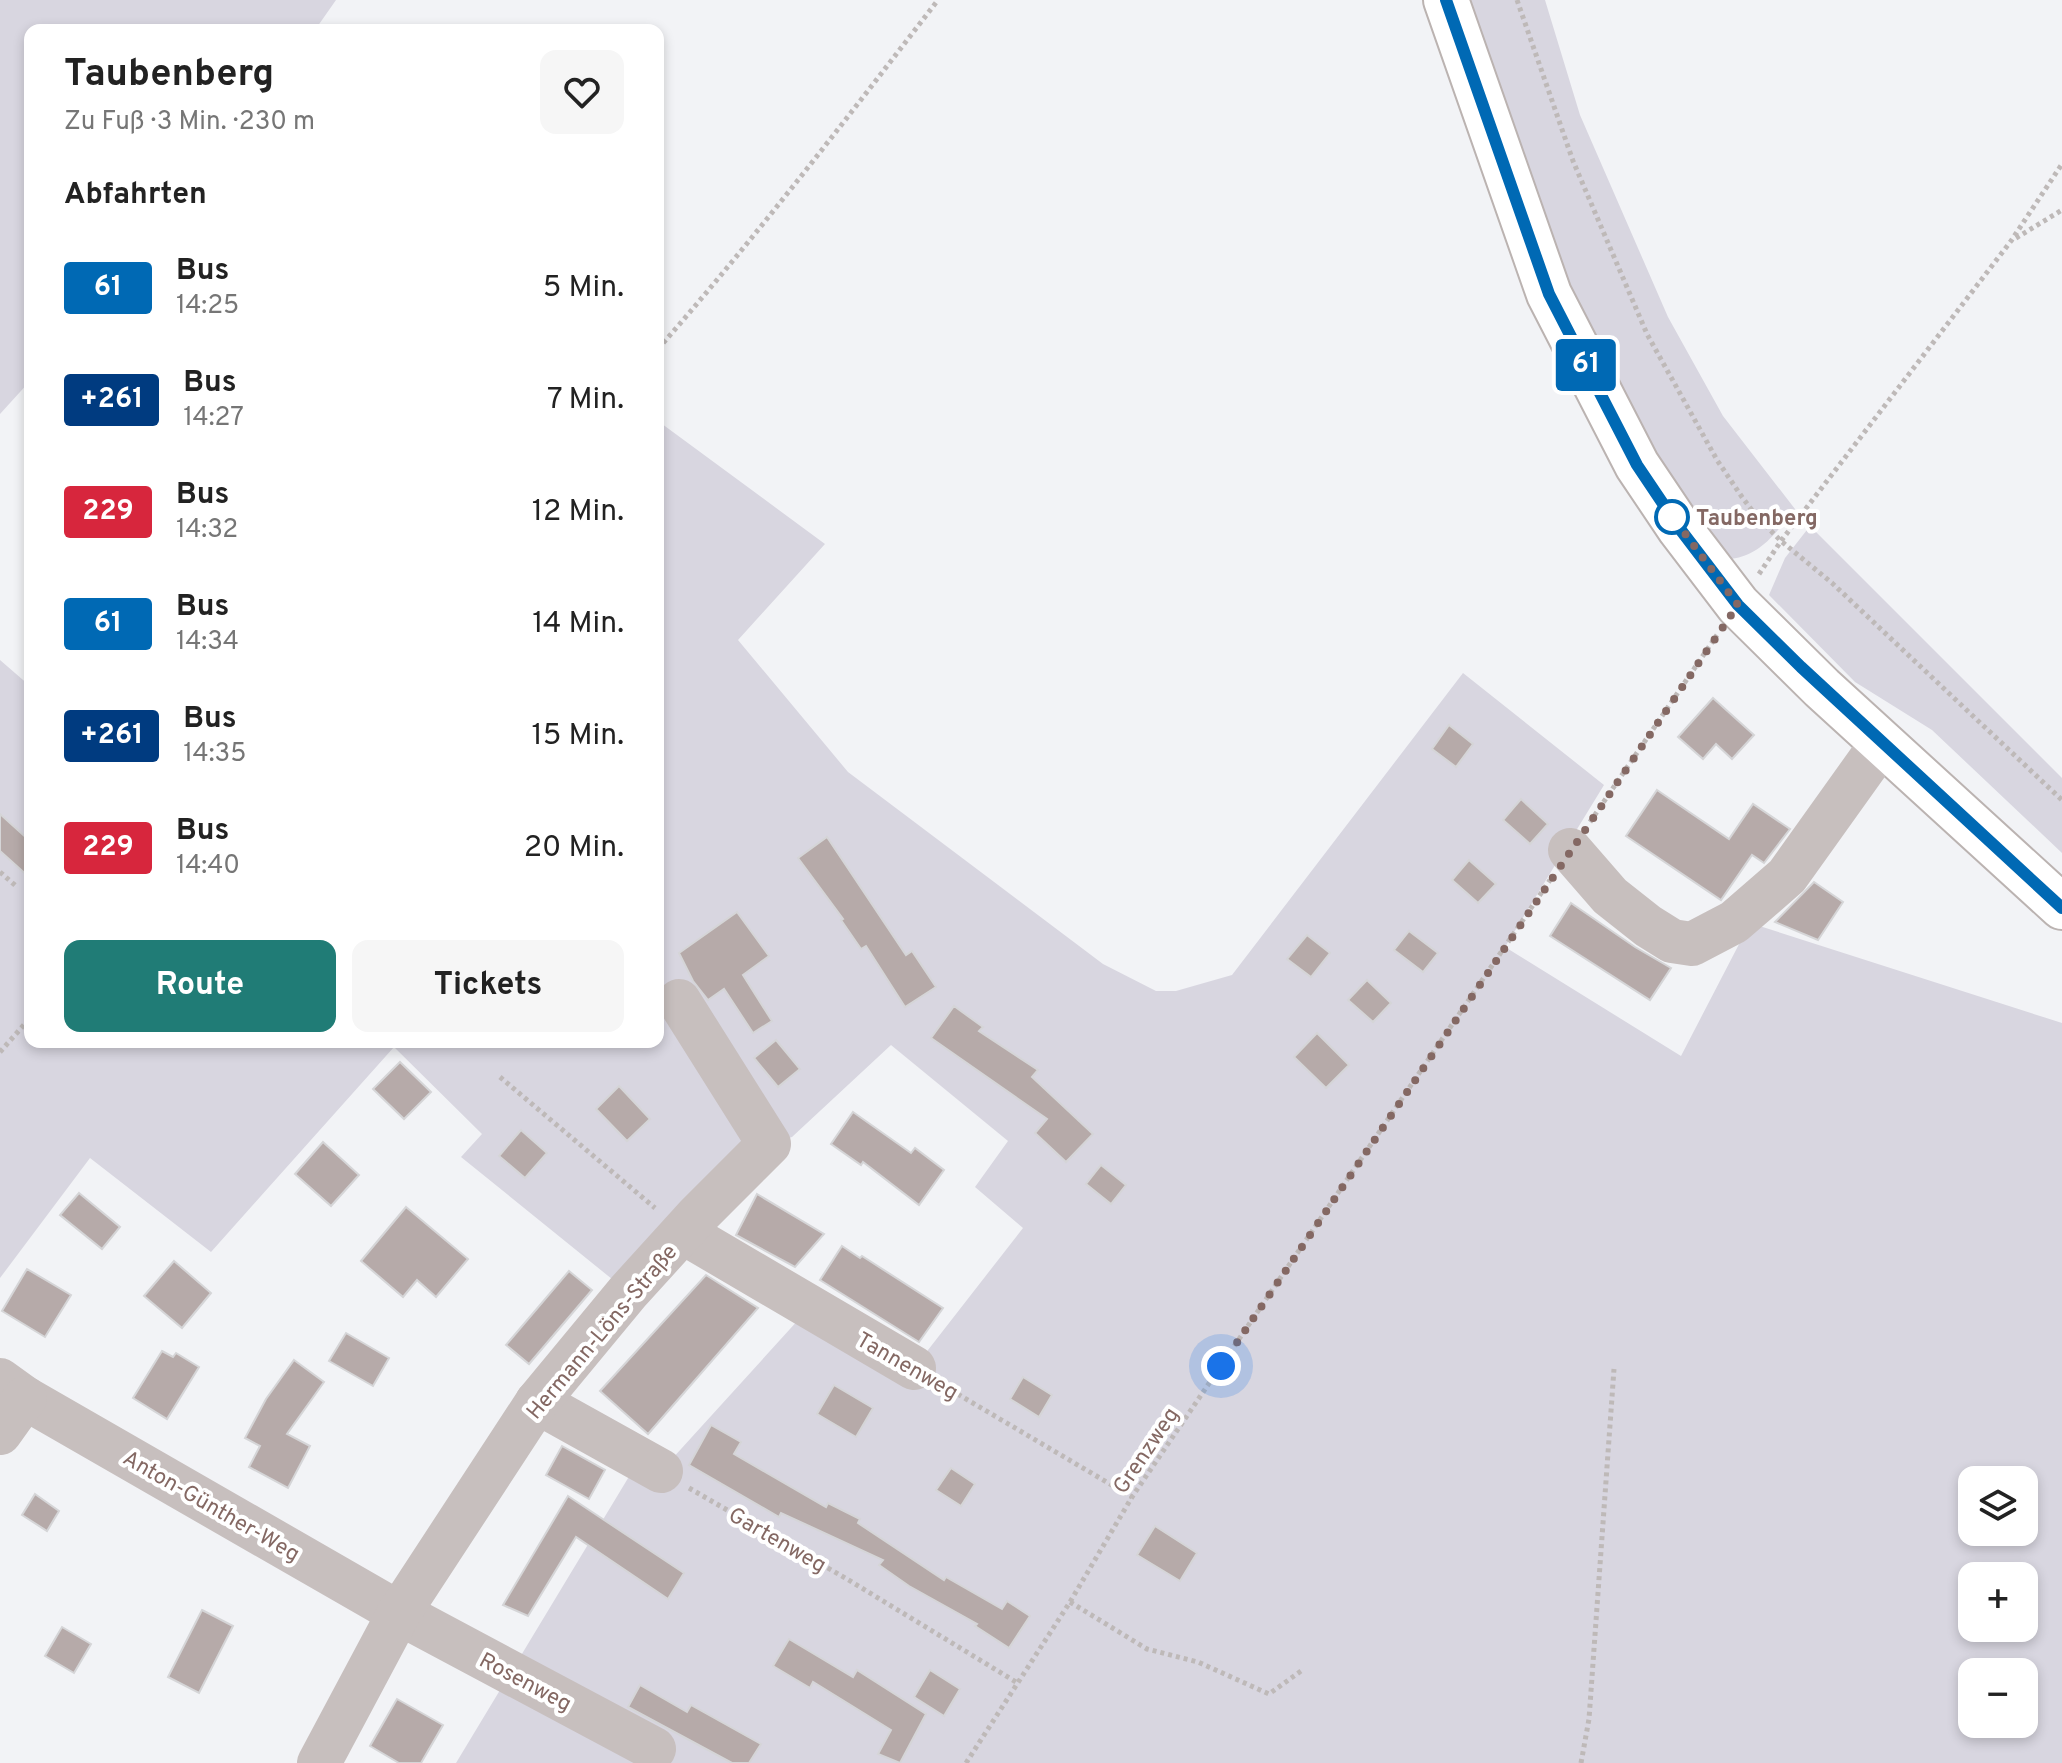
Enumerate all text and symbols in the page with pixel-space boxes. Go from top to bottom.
button: heart [540,50,624,134]
text: Taubenberg [64,51,274,100]
text: Zu Fuß · 3 Min. · 230 m [64,106,315,139]
text: Abfahrten [64,177,207,214]
text: Bus [176,253,229,290]
text: 61 [94,270,122,306]
text: 5 Min. [543,270,624,307]
text: 14:25 [176,290,239,323]
line badge: 61 [1550,339,1622,391]
text: 61 [1572,347,1600,383]
text: Bus [183,365,237,402]
text: +261 [80,382,143,418]
text: 7 Min. [547,382,624,419]
text: 14:27 [183,402,244,435]
text: Bus [176,477,229,514]
text: 229 [82,494,134,530]
text: 12 Min. [532,494,624,531]
marker: Taubenberg [1655,500,1689,534]
place label: Taubenberg [1696,506,1818,533]
text: 14:32 [176,514,238,547]
text: Bus [176,589,229,626]
text: 61 [94,606,122,642]
text: 14 Min. [532,606,624,643]
text: 14:34 [176,626,239,659]
text: Bus [183,701,237,738]
text: +261 [80,718,143,754]
text: 15 Min. [532,718,624,755]
text: 14:35 [183,738,246,771]
text: Bus [176,813,229,850]
text: 229 [82,830,134,866]
text: 20 Min. [524,830,624,867]
text: 14:40 [176,850,240,883]
button: Route [64,940,336,1032]
button: Tickets [352,940,624,1032]
street label: Hermann-Löns-Straße [522,1240,684,1426]
street label: Tannenweg [851,1327,962,1407]
your location [1201,1346,1241,1386]
street label: Grenzweg [1108,1403,1186,1500]
street label: Anton-Günther-Weg [117,1446,304,1569]
map controls [1958,1466,2038,1738]
button: layers [1958,1466,2038,1546]
street label: Gartenweg [723,1502,830,1580]
button: + [1958,1562,2038,1642]
street label: Rosenweg [474,1648,576,1719]
button: − [1958,1658,2038,1738]

